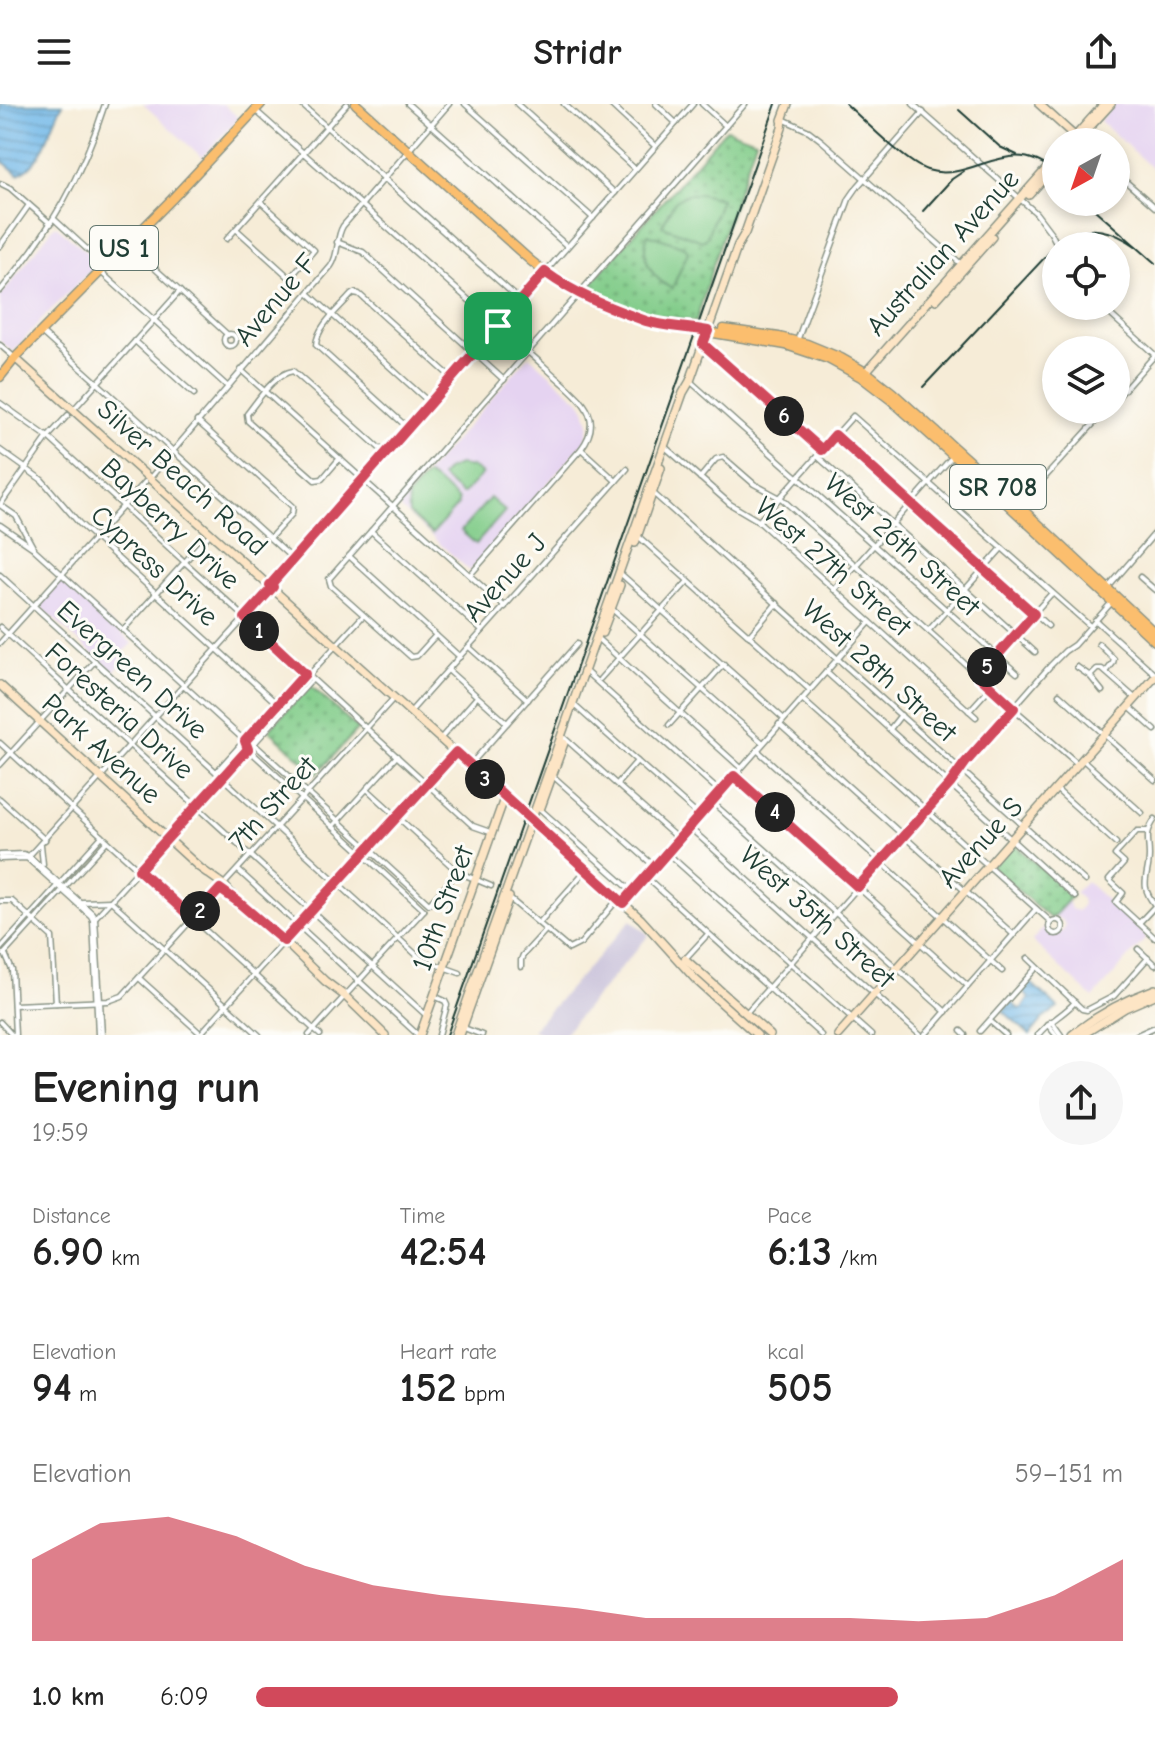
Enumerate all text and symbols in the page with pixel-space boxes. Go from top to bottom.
icon: menu [32,30,76,74]
icon: share [1079,30,1123,74]
text: Stridr [533,32,622,73]
north arrow [1042,128,1130,216]
map controls [1042,128,1130,424]
street label: Australian Avenue [860,163,1026,342]
road number: US 1 [90,226,158,270]
button: locate [1042,232,1130,320]
street label: Avenue F [228,247,324,352]
pin [464,292,532,360]
icon: arrive [476,304,520,348]
button: layers [1042,336,1130,424]
street label: Silver Beach Road [91,393,274,562]
pin: 6 [764,396,804,436]
text: 6 [778,403,790,429]
street label: Bayberry Drive [94,451,246,596]
road number: SR 708 [950,465,1046,509]
street label: West 26th Street [818,467,987,623]
street label: West 27th Street [749,490,918,644]
street label: Cypress Drive [84,499,225,633]
street label: Avenue J [457,527,553,628]
street label: West 28th Street [795,593,964,749]
street label: Evergreen Drive [51,594,214,746]
pin: 1 [239,611,279,651]
text: 1 [255,618,263,644]
street label: Foresteria Drive [39,636,200,786]
pin: 5 [967,647,1007,687]
text: 5 [981,654,993,680]
street label: Park Avenue [36,687,167,810]
street label: 7th Street [222,749,324,857]
pin: 3 [465,759,505,799]
text: 3 [480,766,490,792]
street label: Avenue S [932,791,1029,894]
pin: 4 [755,792,795,832]
text: 4 [770,799,780,825]
street label: West 35th Street [733,839,902,995]
street label: 10th Street [406,841,481,975]
pin: 2 [180,891,220,931]
text: 2 [195,898,205,924]
button: share [1039,1061,1123,1145]
text: Evening run [32,1062,260,1113]
text: 19:59 [32,1118,89,1148]
text: Distance [32,1203,111,1229]
text: Time [400,1203,445,1229]
text: Pace [767,1203,812,1229]
text: 6.90 [32,1229,104,1275]
text: 42:54 [400,1229,487,1275]
text: 6:13 [767,1229,832,1275]
text: km [104,1245,140,1271]
text: /km [832,1245,878,1271]
text: Elevation [32,1339,116,1365]
text: Heart rate [400,1339,497,1365]
text: kcal [767,1339,804,1365]
text: 94 [32,1365,72,1411]
text: 152 [400,1365,457,1411]
text: 505 [767,1365,833,1411]
text: m [72,1381,97,1407]
text: bpm [457,1381,506,1407]
text: Elevation [32,1459,132,1489]
text: 59–151 m [1015,1459,1123,1489]
text: 1.0 km [32,1682,104,1712]
text: 6:09 [160,1682,208,1712]

